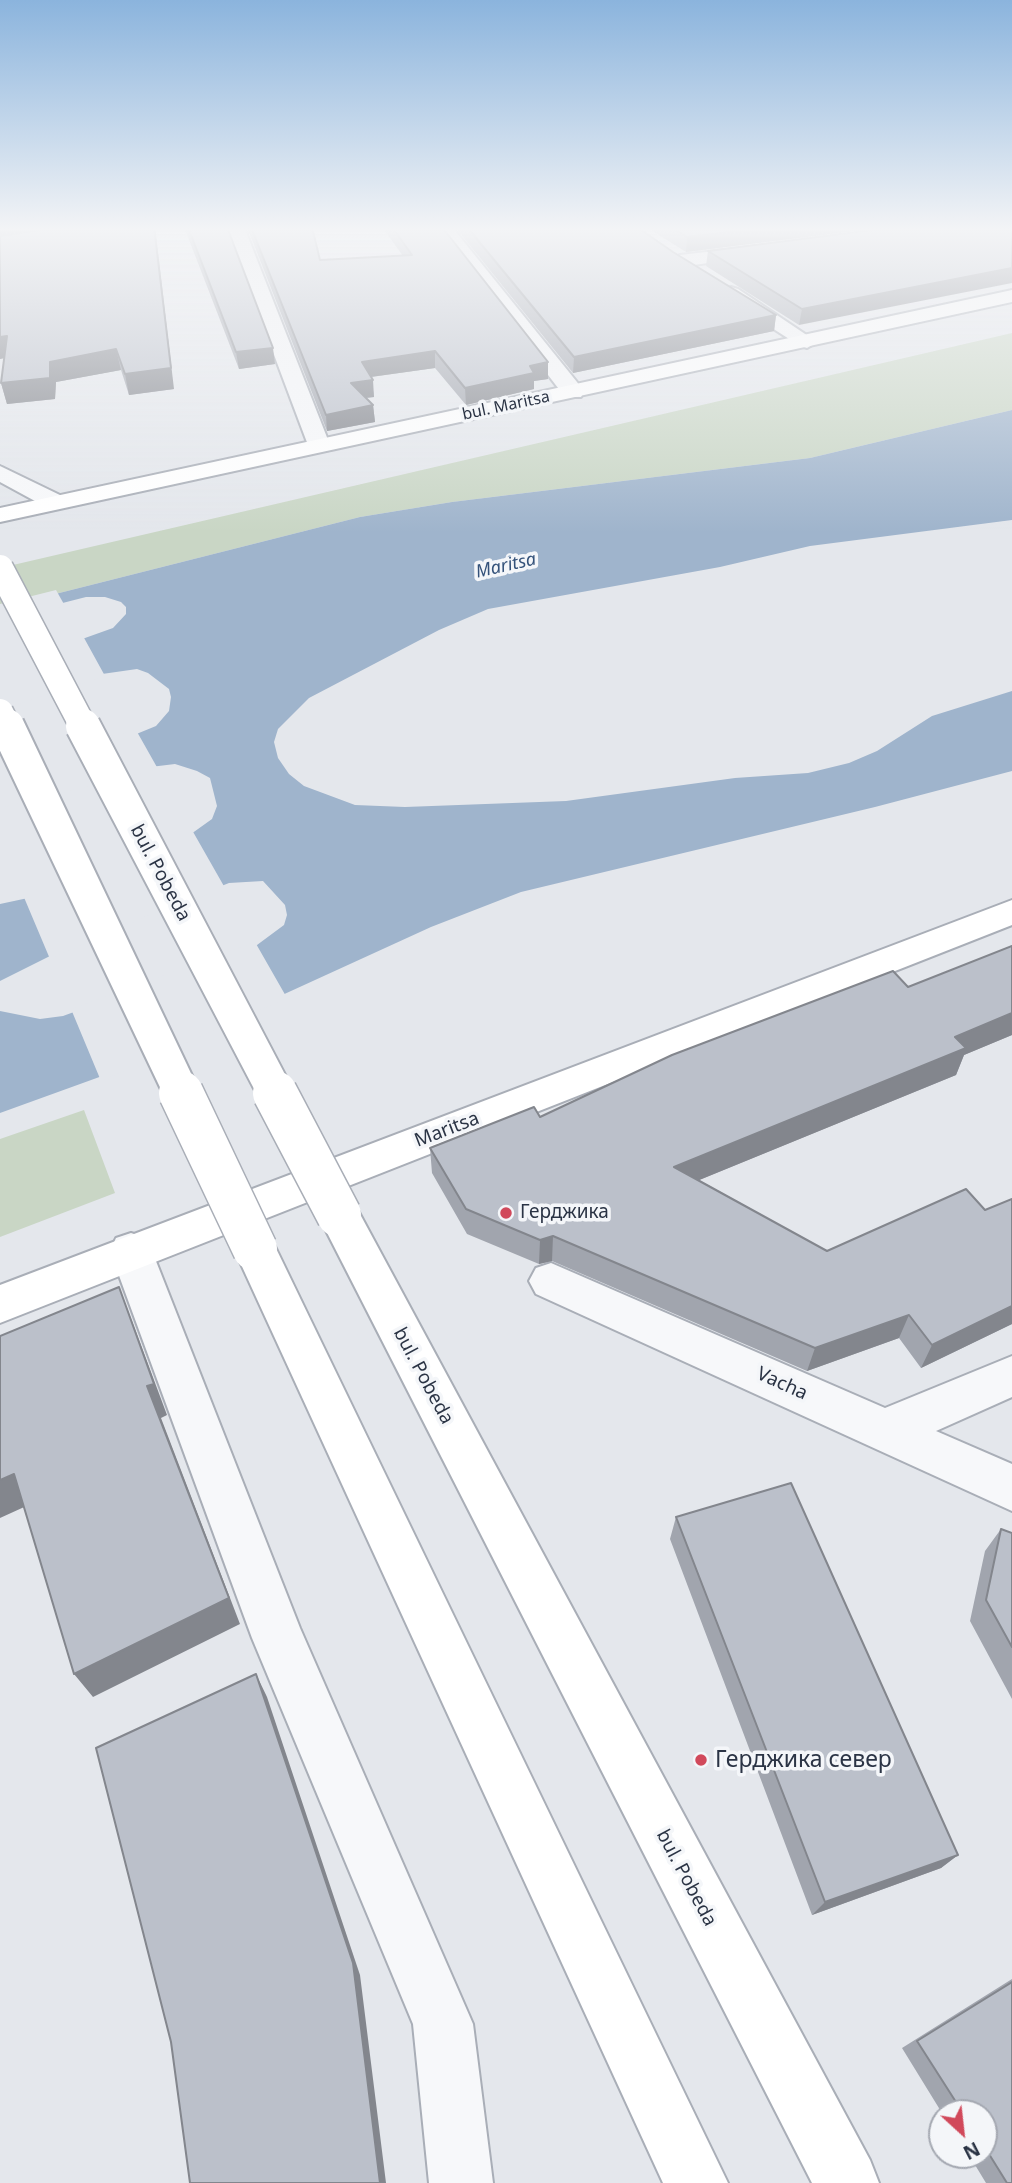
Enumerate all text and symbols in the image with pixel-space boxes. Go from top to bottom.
street label: bul. Maritsa [461,387,551,425]
water label: Maritsa [474,549,538,583]
street label: bul. Pobeda [125,821,195,925]
street label: Maritsa [412,1107,482,1153]
place label: Герджика [520,1202,609,1224]
marker: Герджика [498,1205,514,1221]
street label: bul. Pobeda [388,1324,458,1428]
street label: Vacha [753,1363,811,1405]
place label: Герджика север [715,1746,892,1774]
marker: Герджика север [693,1752,709,1768]
street label: bul. Pobeda [651,1826,721,1930]
north arrow [928,2099,998,2169]
text: N [959,2136,984,2166]

